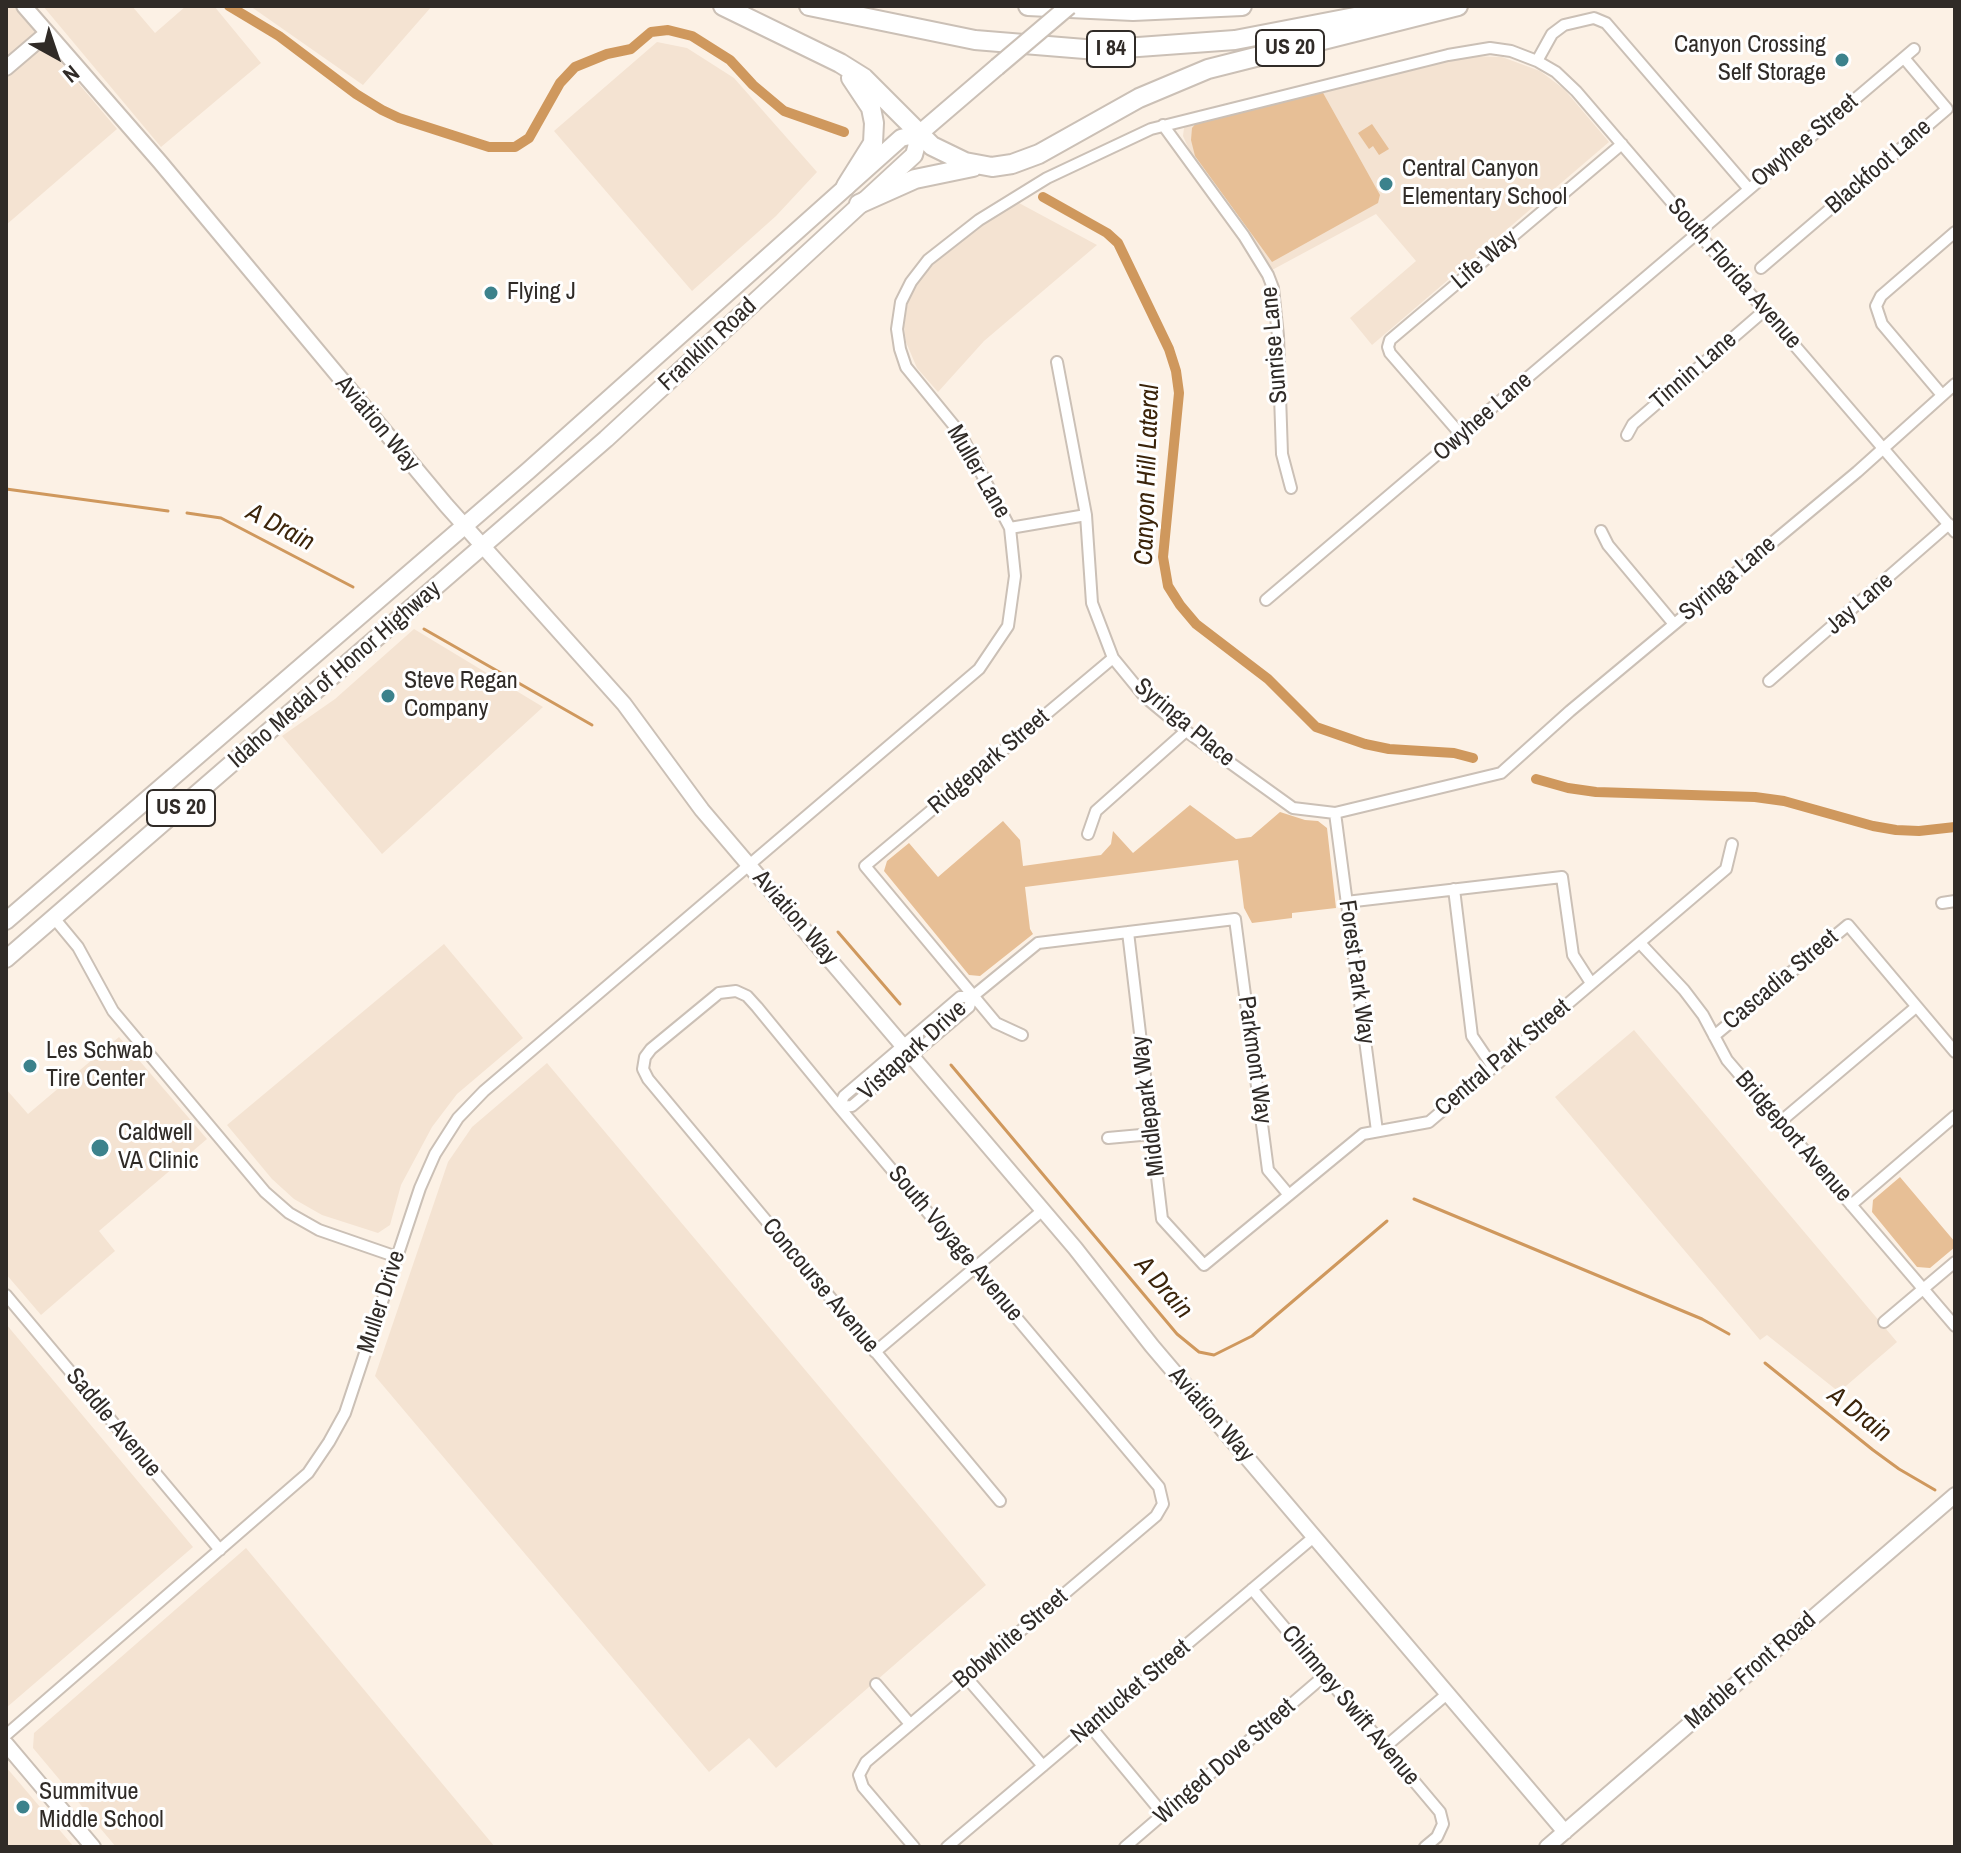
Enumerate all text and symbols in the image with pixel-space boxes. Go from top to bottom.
north arrow [16,16,96,96]
road number: US 20 [1256,30,1324,66]
road number: I 84 [1087,31,1135,67]
place label: Canyon Crossing Self Storage [1674,32,1826,88]
marker: Canyon Crossing Self Storage [1833,51,1851,69]
text: N [57,59,86,90]
street label: Owyhee Street [1746,88,1864,194]
street label: Blackfoot Lane [1820,113,1938,221]
place label: Central Canyon Elementary School [1402,156,1567,212]
marker: Central Canyon Elementary School [1377,175,1395,193]
street label: South Florida Avenue [1661,193,1807,355]
street label: Life Way [1446,224,1524,296]
place label: Flying J [507,279,576,307]
marker: Flying J [482,284,500,302]
street label: Sunrise Lane [1256,285,1294,405]
street label: Franklin Road [653,292,763,398]
street label: Tinnin Lane [1645,326,1743,416]
street label: Owyhee Lane [1428,366,1538,468]
street label: Aviation Way [329,370,425,478]
water label: Canyon Hill Lateral [1129,384,1167,566]
street label: Muller Lane [940,420,1016,524]
water label: A Drain [241,497,319,559]
street label: Syringa Lane [1674,530,1782,628]
street label: Jay Lane [1820,567,1900,641]
street label: Idaho Medal of Honor Highway [223,575,447,775]
place label: Steve Regan Company [404,668,518,724]
street label: Syringa Place [1128,673,1240,773]
marker: Steve Regan Company [379,687,397,705]
street label: Ridgepark Street [923,703,1055,821]
road number: US 20 [147,790,215,826]
street label: Aviation Way [746,865,844,971]
street label: Forest Park Way [1332,898,1380,1046]
street label: Cascadia Street [1718,924,1844,1036]
street label: Central Park Street [1430,993,1576,1123]
street label: Parkmont Way [1231,994,1277,1126]
street label: Vistapark Drive [853,995,973,1107]
street label: Middlepark Way [1126,1034,1172,1178]
place label: Les Schwab Tire Center [46,1038,153,1094]
marker: Les Schwab Tire Center [21,1057,39,1075]
street label: Bridgeport Avenue [1728,1066,1858,1208]
place label: Caldwell VA Clinic [118,1120,199,1176]
marker: Caldwell VA Clinic [89,1137,111,1159]
street label: South Voyage Avenue [881,1160,1029,1328]
street label: Concourse Avenue [755,1213,885,1359]
street label: Muller Drive [352,1247,412,1357]
water label: A Drain [1128,1250,1198,1326]
street label: Aviation Way [1162,1362,1260,1468]
street label: Saddle Avenue [59,1363,167,1483]
water label: A Drain [1821,1380,1897,1450]
street label: Bobwhite Street [948,1583,1074,1695]
street label: Marble Front Road [1680,1606,1822,1736]
street label: Chimney Swift Avenue [1275,1620,1425,1792]
street label: Nantucket Street [1066,1634,1196,1750]
street label: Winged Dove Street [1149,1693,1301,1831]
place label: Summitvue Middle School [39,1779,164,1835]
marker: Summitvue Middle School [14,1798,32,1816]

